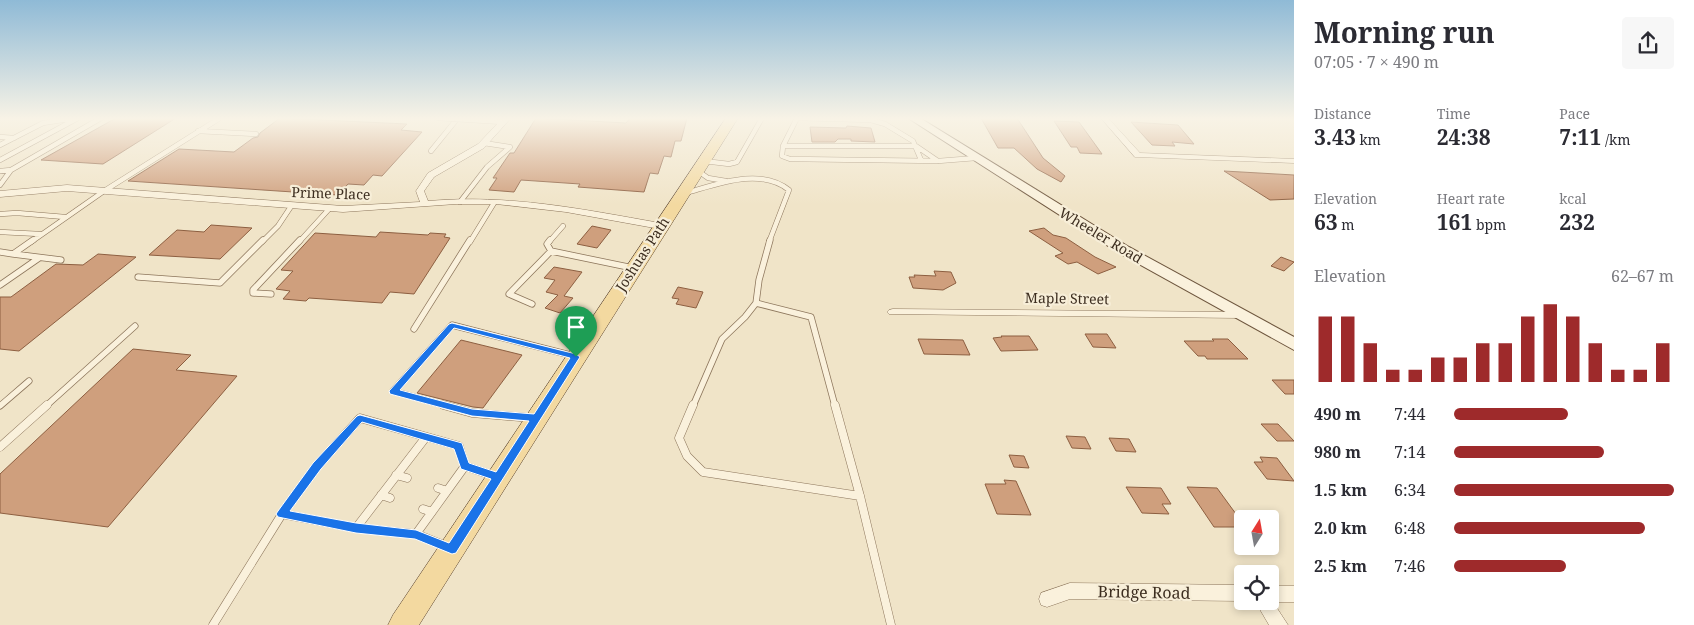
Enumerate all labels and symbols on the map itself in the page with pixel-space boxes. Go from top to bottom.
street label: Prime Place [291,182,371,204]
street label: Wheeler Road [1056,203,1147,268]
street label: Joshuas Path [610,213,673,296]
street label: Maple Street [1025,288,1109,308]
pin [555,306,597,357]
north arrow [1234,510,1279,555]
street label: Bridge Road [1097,580,1191,604]

